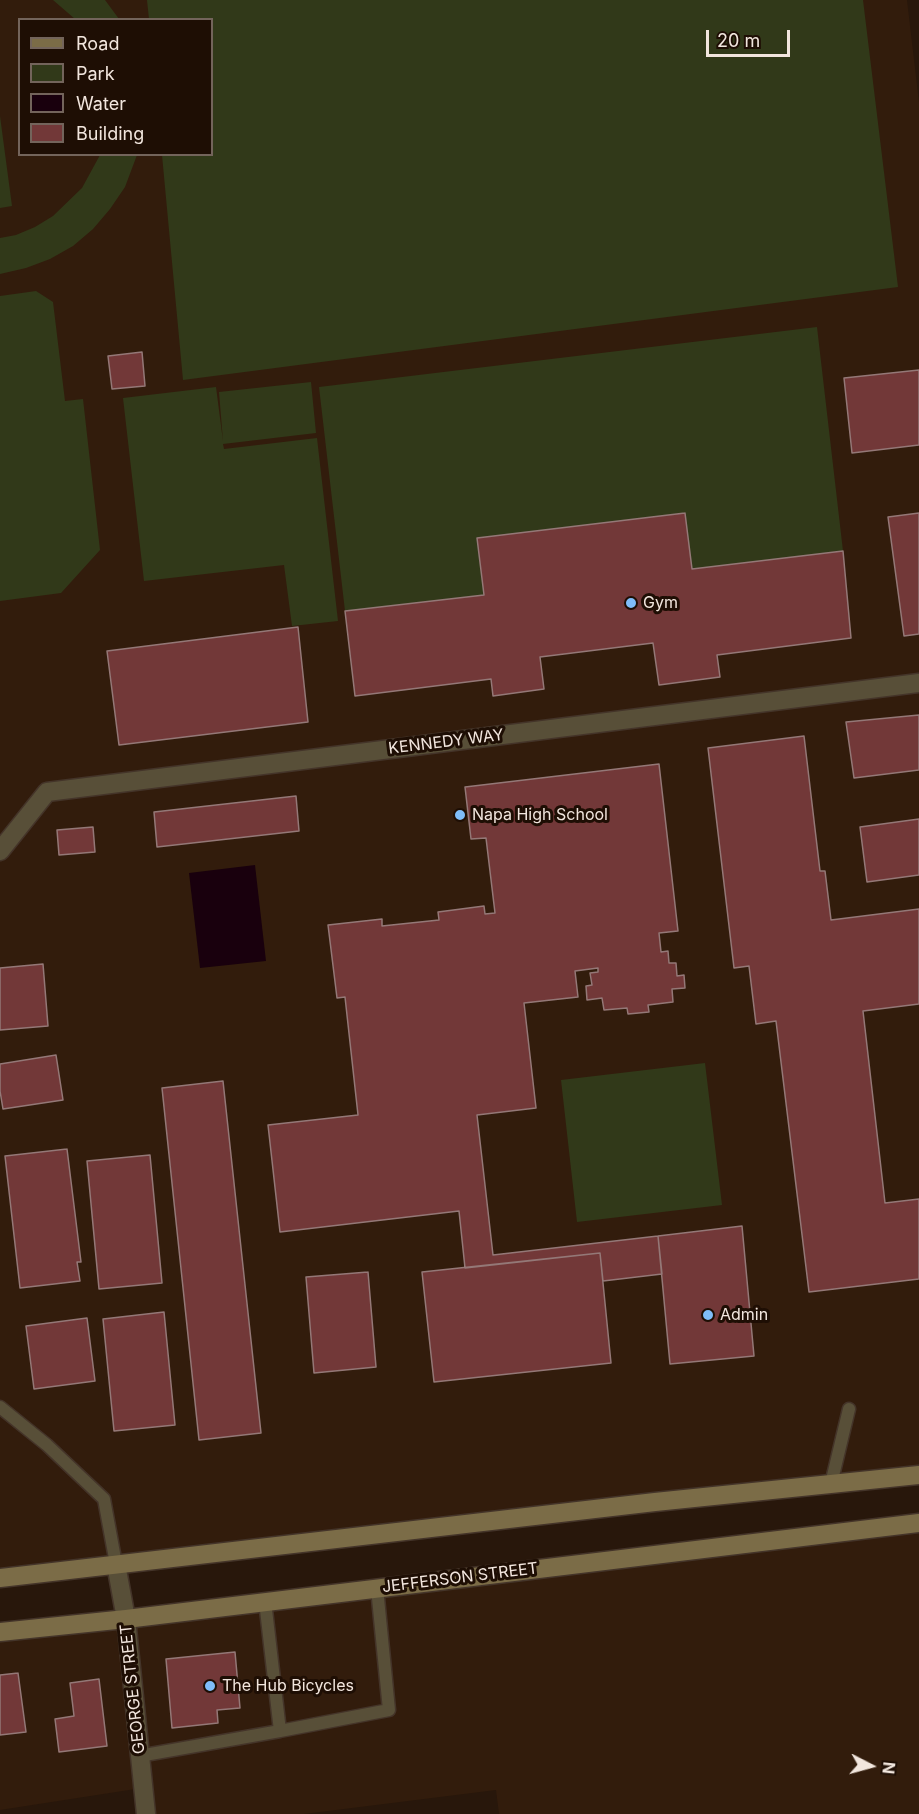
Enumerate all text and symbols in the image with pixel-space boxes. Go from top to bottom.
legend [18,18,213,156]
scale bar [709,18,793,56]
text: 20 m [717,30,760,51]
text: Road [76,33,119,54]
text: Park [76,63,115,84]
text: Water [76,93,126,114]
text: Building [76,123,144,144]
place label: Gym [643,593,678,613]
marker: Gym [624,596,638,610]
street label: KENNEDY WAY [387,725,505,759]
place label: Napa High School [472,805,608,825]
marker: Napa High School [453,808,467,822]
place label: Admin [720,1305,768,1325]
marker: Admin [701,1308,715,1322]
street label: JEFFERSON STREET [381,1559,539,1597]
street label: GEORGE STREET [117,1623,149,1755]
place label: The Hub Bicycles [222,1676,354,1696]
marker: The Hub Bicycles [203,1679,217,1693]
north arrow [841,1736,901,1796]
text: N [878,1761,899,1775]

